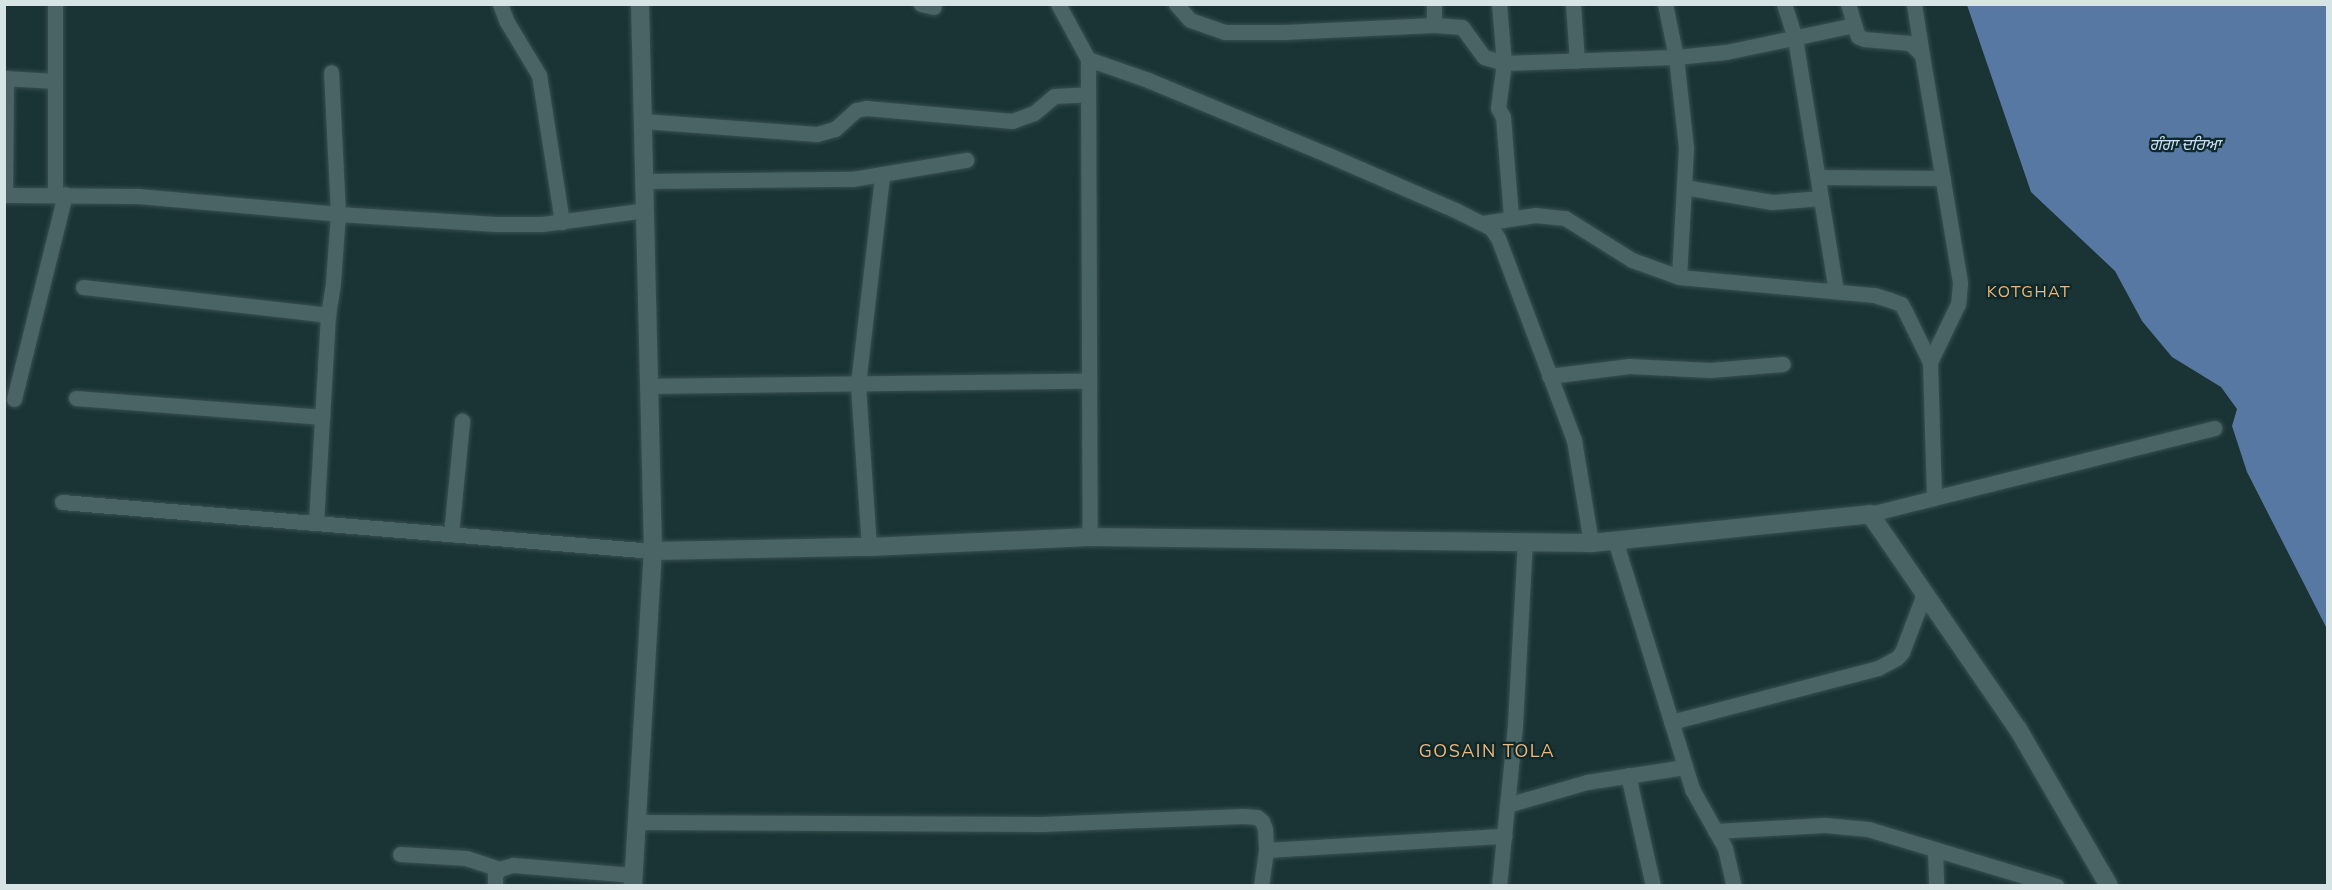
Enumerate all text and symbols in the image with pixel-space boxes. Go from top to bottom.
water label: ਗੰਗਾ ਦਰਿਆ [2150,135,2220,155]
district label: KOTGHAT [1987,282,2071,302]
district label: GOSAIN TOLA [1419,740,1555,762]

